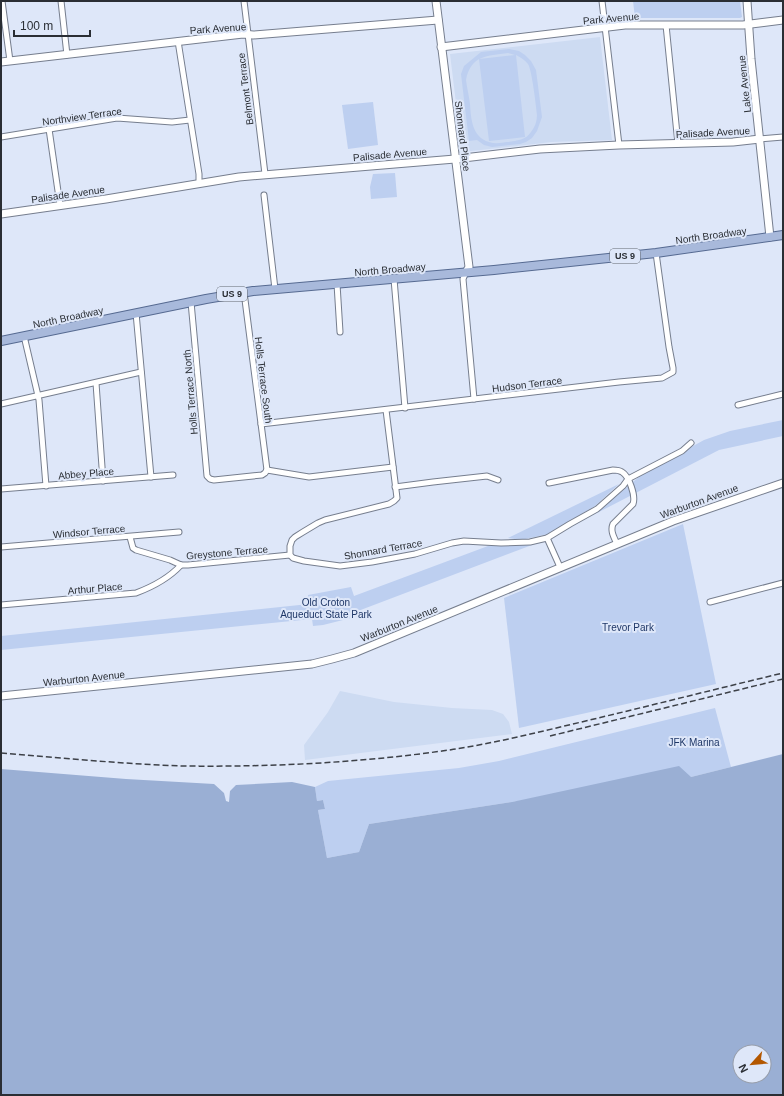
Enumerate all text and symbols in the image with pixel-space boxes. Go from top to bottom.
street label: Park Avenue [582,11,640,26]
scale bar [14,12,90,38]
text: 100 m [20,19,53,33]
street label: Park Avenue [189,21,247,36]
street label: Belmont Terrace [236,52,255,126]
street label: Lake Avenue [736,54,753,113]
street label: Shonnard Place [453,100,472,172]
street label: Northview Terrace [41,105,123,128]
street label: Palisade Avenue [676,125,751,140]
street label: Palisade Avenue [353,146,428,163]
street label: Palisade Avenue [31,184,106,205]
street label: North Broadway [675,225,747,246]
road number: US 9 [610,249,640,263]
street label: North Broadway [354,261,426,278]
road number: US 9 [217,287,247,301]
street label: North Broadway [32,305,104,330]
street label: Holls Terrace South [253,336,274,424]
street label: Holls Terrace North [181,349,200,435]
street label: Hudson Terrace [491,375,563,394]
street label: Abbey Place [58,466,115,481]
street label: Warburton Avenue [659,482,740,521]
street label: Windsor Terrace [52,523,126,540]
street label: Shonnard Terrace [343,537,424,562]
street label: Greystone Terrace [186,543,269,562]
street label: Arthur Place [67,581,123,596]
park label: Old Croton Aqueduct State Park [280,597,373,620]
street label: Warburton Avenue [359,603,440,644]
park label: Trevor Park [602,622,655,633]
street label: Warburton Avenue [43,669,126,688]
park label: JFK Marina [668,737,720,748]
north arrow [732,1044,772,1084]
text: N [736,1062,750,1075]

